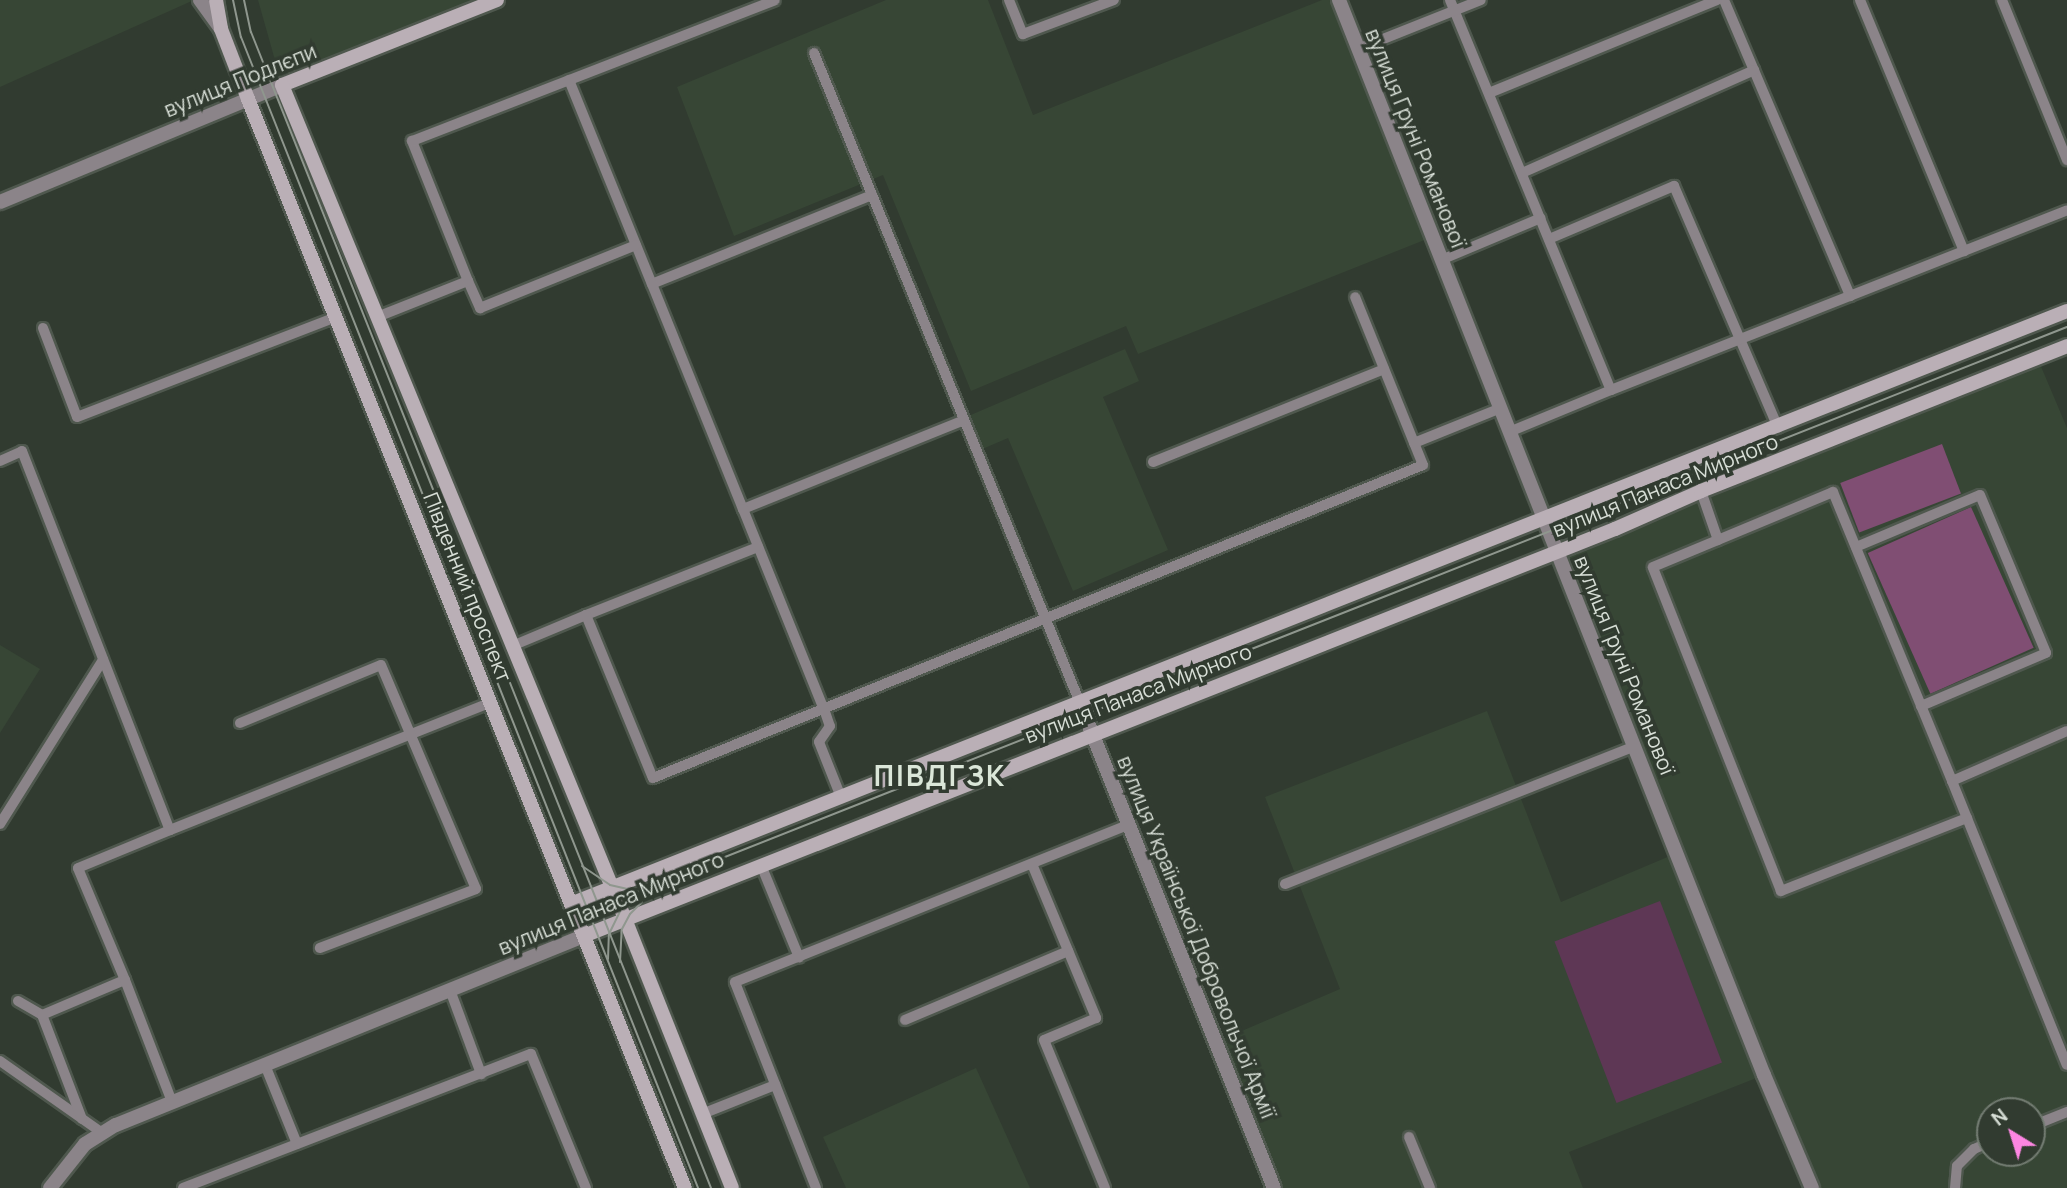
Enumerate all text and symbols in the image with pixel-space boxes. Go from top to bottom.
street label: вулиця Груні Романової [1360,25,1472,251]
street label: вулиця Подлєпи [160,38,320,122]
street label: вулиця Панаса Мирного [1548,428,1782,542]
street label: Південний проспект [418,489,518,685]
street label: вулиця Груні Романової [1569,552,1681,778]
street label: вулиця Панаса Мирного [1021,638,1255,748]
street label: вулиця Української Добровольчої Армії [1112,752,1282,1122]
district label: ПІВДГЗК [875,758,1005,792]
street label: вулиця Панаса Мирного [494,846,728,960]
north arrow [1976,1097,2046,1167]
text: N [1986,1103,2013,1131]

